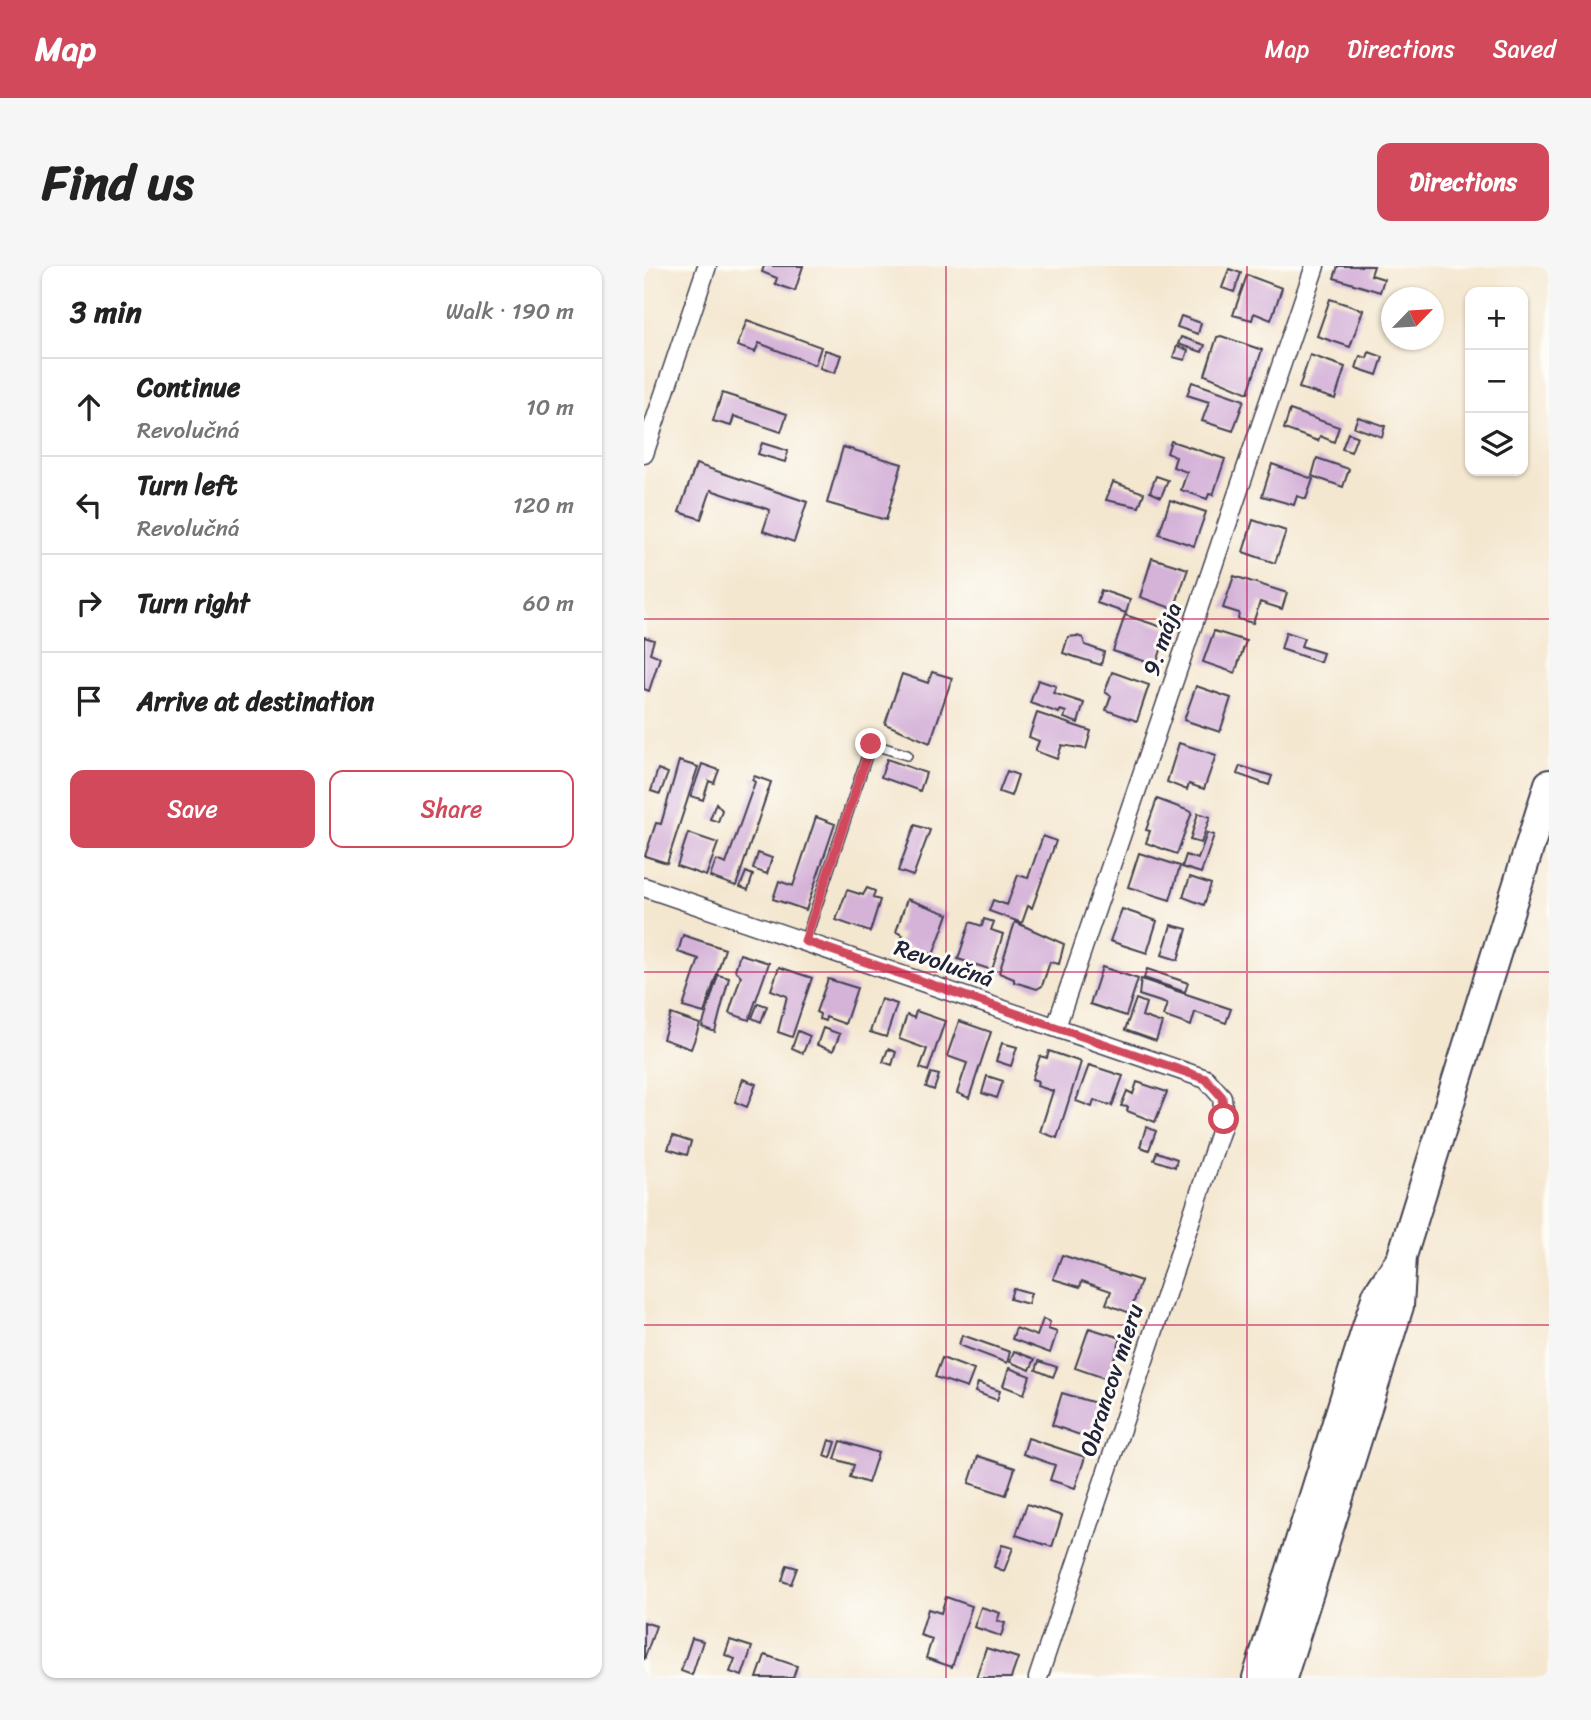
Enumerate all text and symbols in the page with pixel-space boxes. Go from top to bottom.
text: Map [35,20,96,78]
text: Map [1265,28,1309,70]
text: Directions [1347,28,1455,70]
text: Saved [1493,28,1556,70]
text: Find us [42,139,194,226]
button: Directions [1377,143,1549,221]
text: 3 min [70,285,142,339]
north arrow [1381,287,1444,350]
map controls [1465,287,1528,476]
button: + [1465,287,1528,350]
text: Walk · 190 m [446,291,574,332]
button: − [1465,350,1528,413]
text: Continue [137,364,240,410]
text: 10 m [526,387,574,428]
icon: ahead [70,388,108,426]
text: Revolučná [137,410,240,451]
button: layers [1465,413,1528,476]
text: Turn left [137,462,237,508]
text: 120 m [513,485,574,526]
icon: left [70,486,108,524]
text: Revolučná [137,508,240,549]
text: Turn right [137,580,250,626]
text: 60 m [523,583,574,624]
icon: right [70,584,108,622]
street label: 9. mája [1131,597,1194,681]
text: Arrive at destination [137,678,374,724]
icon: arrive [70,682,108,720]
route end [855,728,886,759]
button: Save [70,770,315,848]
button: Share [329,770,574,848]
street label: Revolučná [889,927,999,1000]
route start [1208,1103,1239,1134]
street label: Obrancov mieru [1067,1298,1156,1462]

